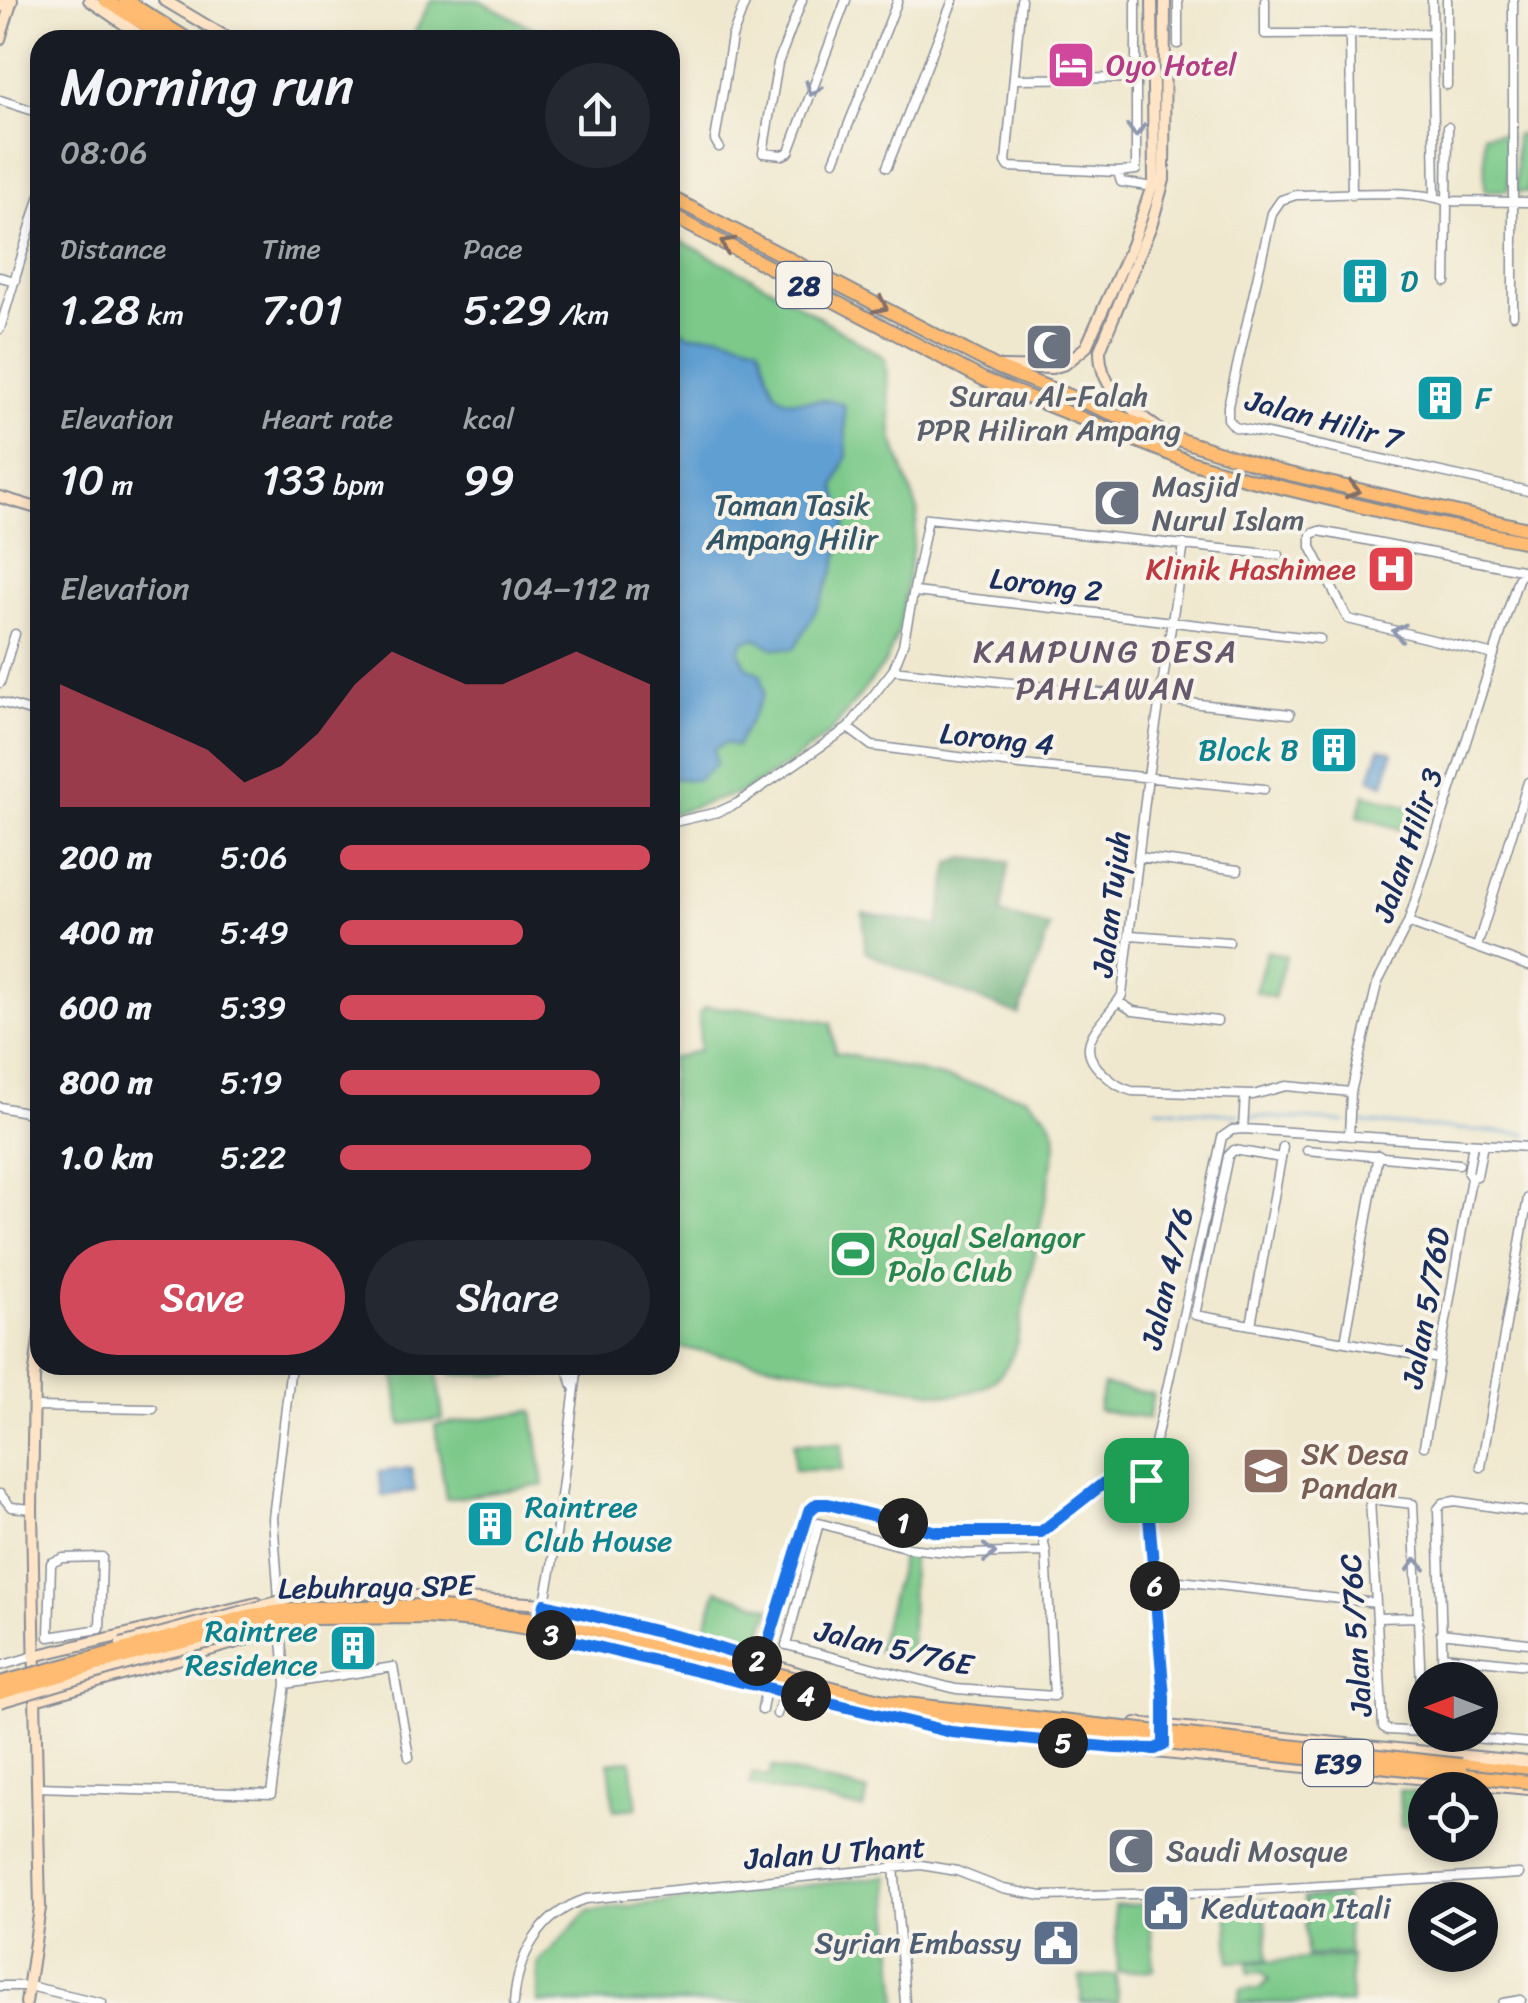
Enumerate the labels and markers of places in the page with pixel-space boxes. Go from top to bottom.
place label: Oyo Hotel [1106,38,1237,92]
hotel icon: Oyo Hotel [1045,39,1097,91]
place label: D [1400,254,1418,308]
building icon: D [1339,255,1391,307]
mosque icon: Surau Al-Falah PPR Hiliran Ampang [1023,321,1075,373]
place label: Surau Al-Falah PPR Hiliran Ampang [917,369,1181,457]
place label: F [1475,371,1493,425]
building icon: F [1414,372,1466,424]
place label: Masjid Nurul Islam [1152,459,1304,547]
mosque icon: Masjid Nurul Islam [1091,477,1143,529]
place label: Klinik Hashimee [1146,542,1356,596]
hospital icon: Klinik Hashimee [1365,543,1417,595]
place label: Block B [1198,723,1299,777]
building icon: Block B [1308,724,1360,776]
place label: Royal Selangor Polo Club [888,1210,1086,1298]
sports icon: Royal Selangor Polo Club [827,1228,879,1280]
place label: SK Desa Pandan [1301,1427,1409,1515]
pin [1104,1438,1189,1523]
school or university icon: SK Desa Pandan [1240,1445,1292,1497]
place label: Raintree Club House [525,1480,672,1568]
building icon: Raintree Club House [464,1498,516,1550]
pin: 1 [878,1498,928,1548]
pin: 6 [1130,1561,1180,1611]
place label: Raintree Residence [185,1604,318,1692]
pin: 3 [526,1610,576,1660]
building icon: Raintree Residence [327,1622,379,1674]
pin: 2 [732,1636,782,1686]
pin: 4 [781,1671,831,1721]
pin: 5 [1038,1718,1088,1768]
place label: Saudi Mosque [1166,1824,1348,1878]
mosque icon: Saudi Mosque [1105,1825,1157,1877]
place label: Kedutaan Itali [1201,1881,1391,1935]
public building icon: Kedutaan Itali [1140,1882,1192,1934]
place label: Syrian Embassy [814,1916,1021,1970]
public building icon: Syrian Embassy [1030,1917,1082,1969]

